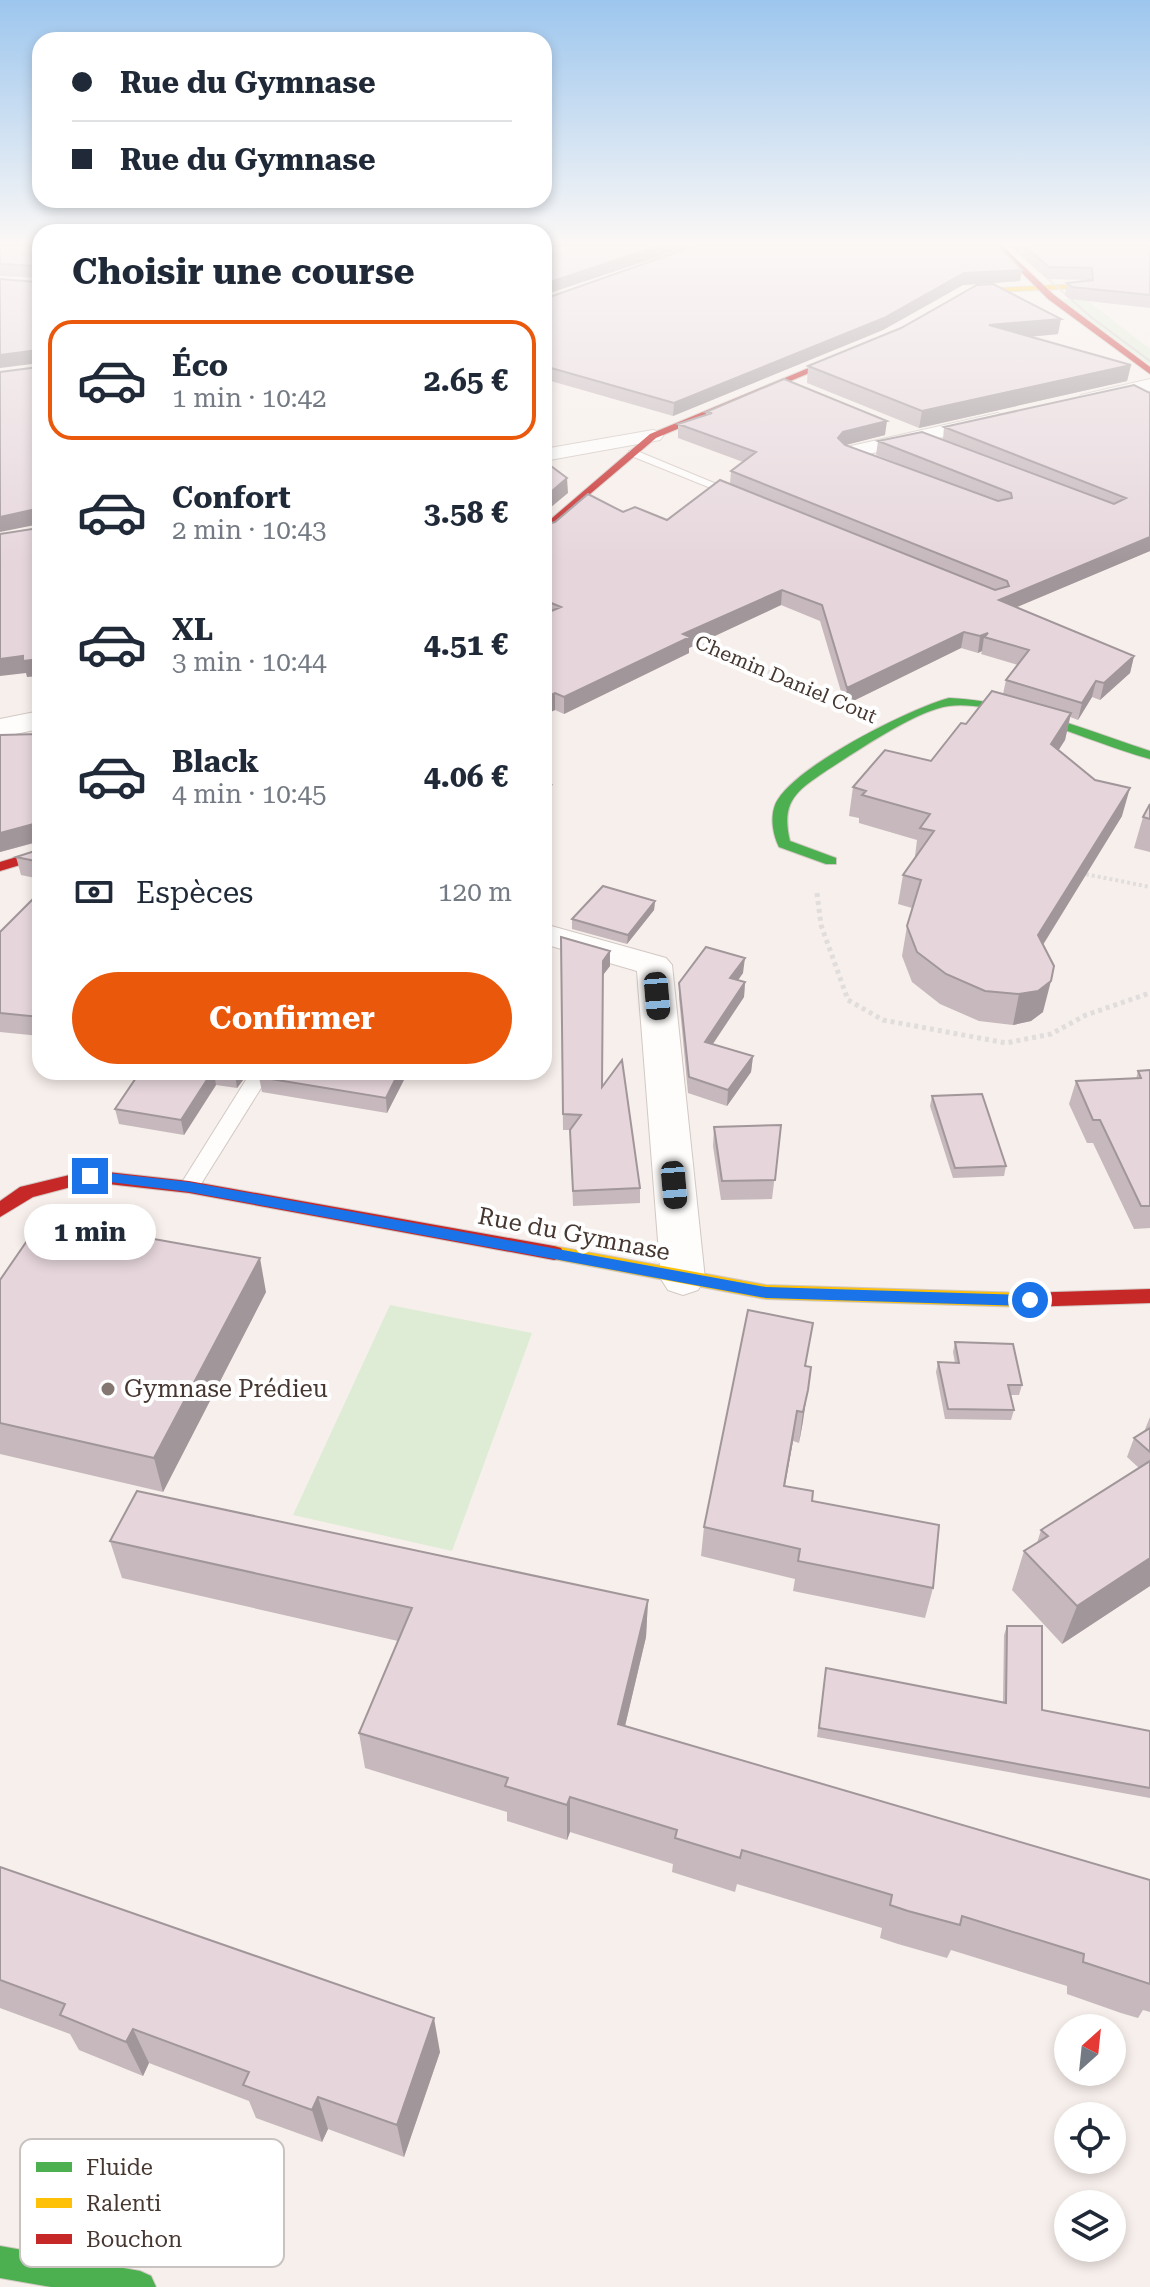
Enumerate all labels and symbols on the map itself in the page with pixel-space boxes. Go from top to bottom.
street label: Chemin Daniel Cout [692,630,881,728]
car [643,971,671,1021]
route end [72,1158,108,1194]
car [660,1160,688,1210]
street label: Rue du Gymnase [476,1202,672,1266]
callout: 1 min [24,1204,156,1260]
route start [1012,1282,1048,1318]
place label: Gymnase Prédieu [124,1375,328,1403]
marker: Gymnase Prédieu [99,1380,117,1398]
north arrow [1054,2014,1126,2086]
legend [20,2139,284,2267]
text: Fluide [86,2155,153,2180]
text: Ralenti [86,2191,161,2216]
text: Bouchon [86,2227,182,2252]

